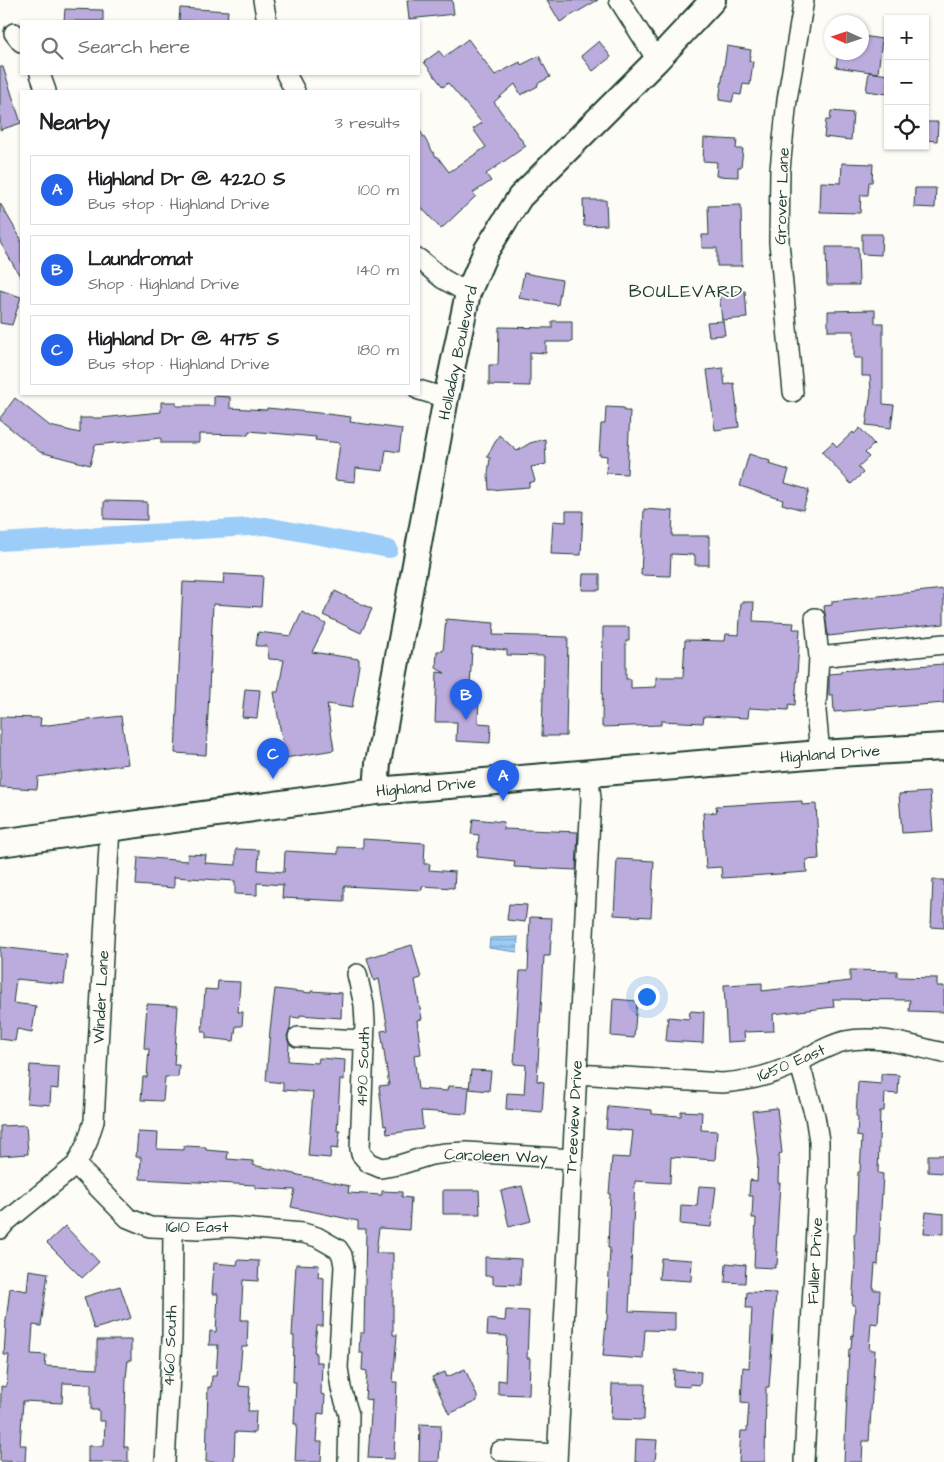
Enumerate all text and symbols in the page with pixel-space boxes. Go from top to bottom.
north arrow [824,15,869,60]
map controls [884,15,929,150]
button: + [884,15,929,60]
search box [20,20,420,75]
icon: search [38,34,66,62]
text: Search here [78,34,190,61]
button: − [884,60,929,105]
button: locate [884,105,929,150]
text: Nearby [40,108,110,137]
text: 3 results [335,112,400,134]
street label: Grover Lane [769,147,795,245]
text: Highland Dr @ 4220 S [88,166,285,193]
text: A [52,179,62,201]
text: 100 m [358,179,399,201]
text: Bus stop · Highland Drive [88,193,270,215]
text: Laundromat [88,246,193,273]
text: B [51,259,63,281]
text: 140 m [357,259,399,281]
text: Shop · Highland Drive [88,273,239,295]
district label: BOULEVARD [629,279,743,304]
street label: Holladay Boulevard [433,284,484,422]
text: Highland Dr @ 4175 S [88,326,279,353]
text: C [51,339,63,361]
text: 180 m [358,339,399,361]
text: Bus stop · Highland Drive [88,353,270,375]
pin: B [450,679,482,720]
pin: C [257,738,289,779]
street label: Highland Drive [779,740,881,769]
pin: A [487,760,519,801]
street label: Highland Drive [375,772,477,803]
street label: Winder Lane [88,949,114,1044]
your location [634,984,660,1010]
street label: 4190 South [351,1026,375,1108]
street label: 1650 East [754,1039,829,1087]
street label: Treeview Drive [560,1059,588,1174]
street label: Caroleen Way [444,1143,548,1170]
street label: 1610 East [166,1216,229,1238]
street label: Fuller Drive [802,1217,828,1305]
street label: 4160 South [158,1305,182,1387]

